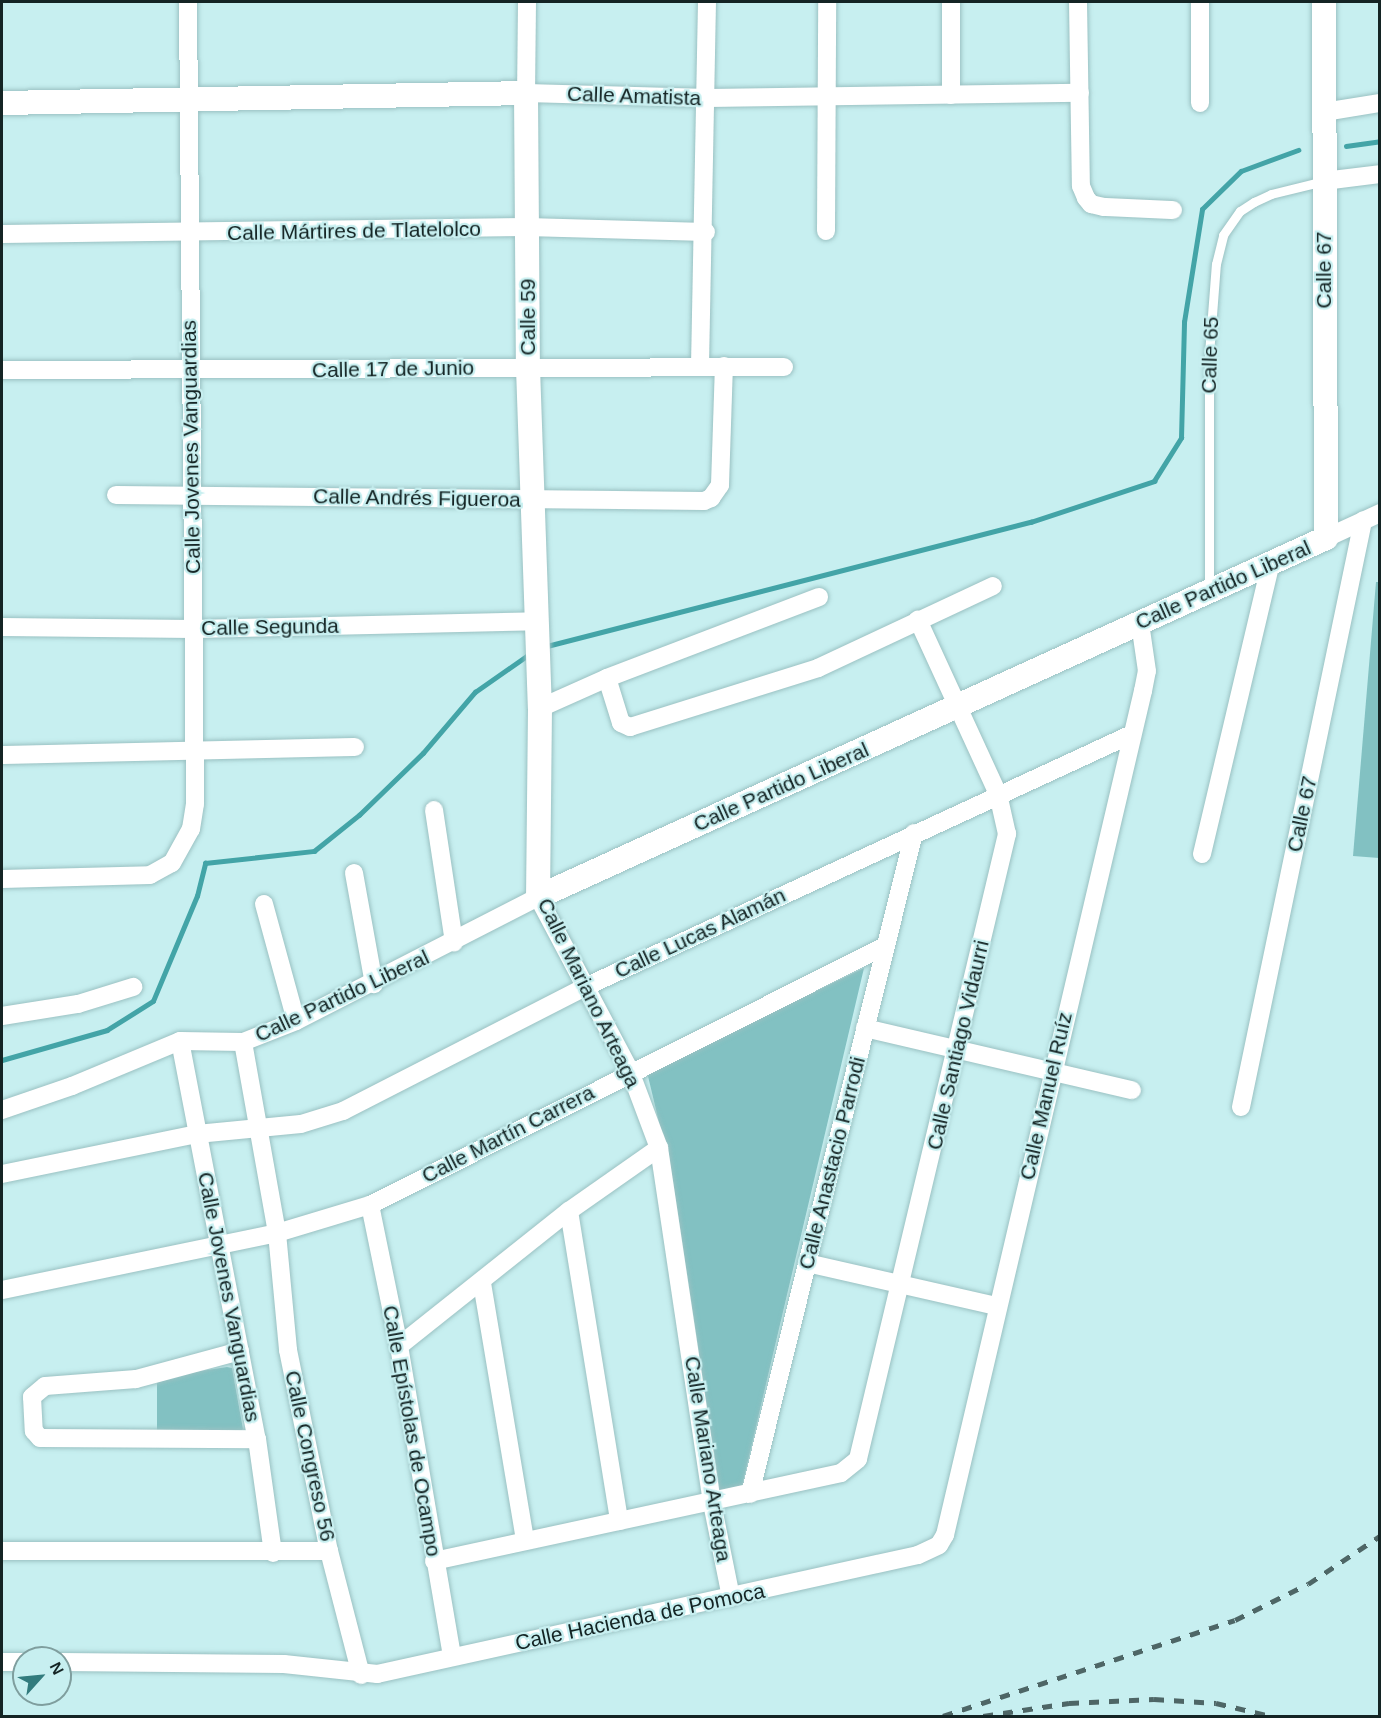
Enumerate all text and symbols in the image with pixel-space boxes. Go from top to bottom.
street label: Calle Amatista [566,81,702,111]
street label: Calle Mártires de Tlatelolco [227,216,481,246]
street label: Calle 67 [1311,231,1337,309]
street label: Calle 59 [515,278,541,356]
street label: Calle 65 [1196,316,1224,394]
street label: Calle Jovenes Vanguardias [176,320,206,574]
street label: Calle 17 de Junio [312,355,474,383]
street label: Calle Andrés Figueroa [312,484,522,512]
street label: Calle Partido Liberal [1131,535,1315,635]
street label: Calle Segunda [201,613,339,641]
street label: Calle Partido Liberal [689,737,873,837]
street label: Calle 67 [1282,774,1322,854]
street label: Calle Lucas Alamán [610,882,790,984]
street label: Calle Mariano Arteaga [532,894,646,1092]
street label: Calle Santiago Vidaurri [922,938,994,1152]
street label: Calle Partido Liberal [251,945,433,1047]
street label: Calle Manuel Ruíz [1014,1010,1078,1182]
street label: Calle Anastacio Parrodi [793,1053,871,1273]
street label: Calle Martín Carrera [418,1080,598,1188]
street label: Calle Jovenes Vanguardias [192,1170,266,1424]
street label: Calle Epístolas de Ocampo [377,1304,447,1558]
street label: Calle Mariano Arteaga [679,1354,737,1564]
street label: Calle Congreso 56 [280,1368,340,1544]
street label: Calle Hacienda de Pomoca [513,1578,767,1656]
north arrow [12,1646,72,1706]
text: N [47,1659,67,1678]

